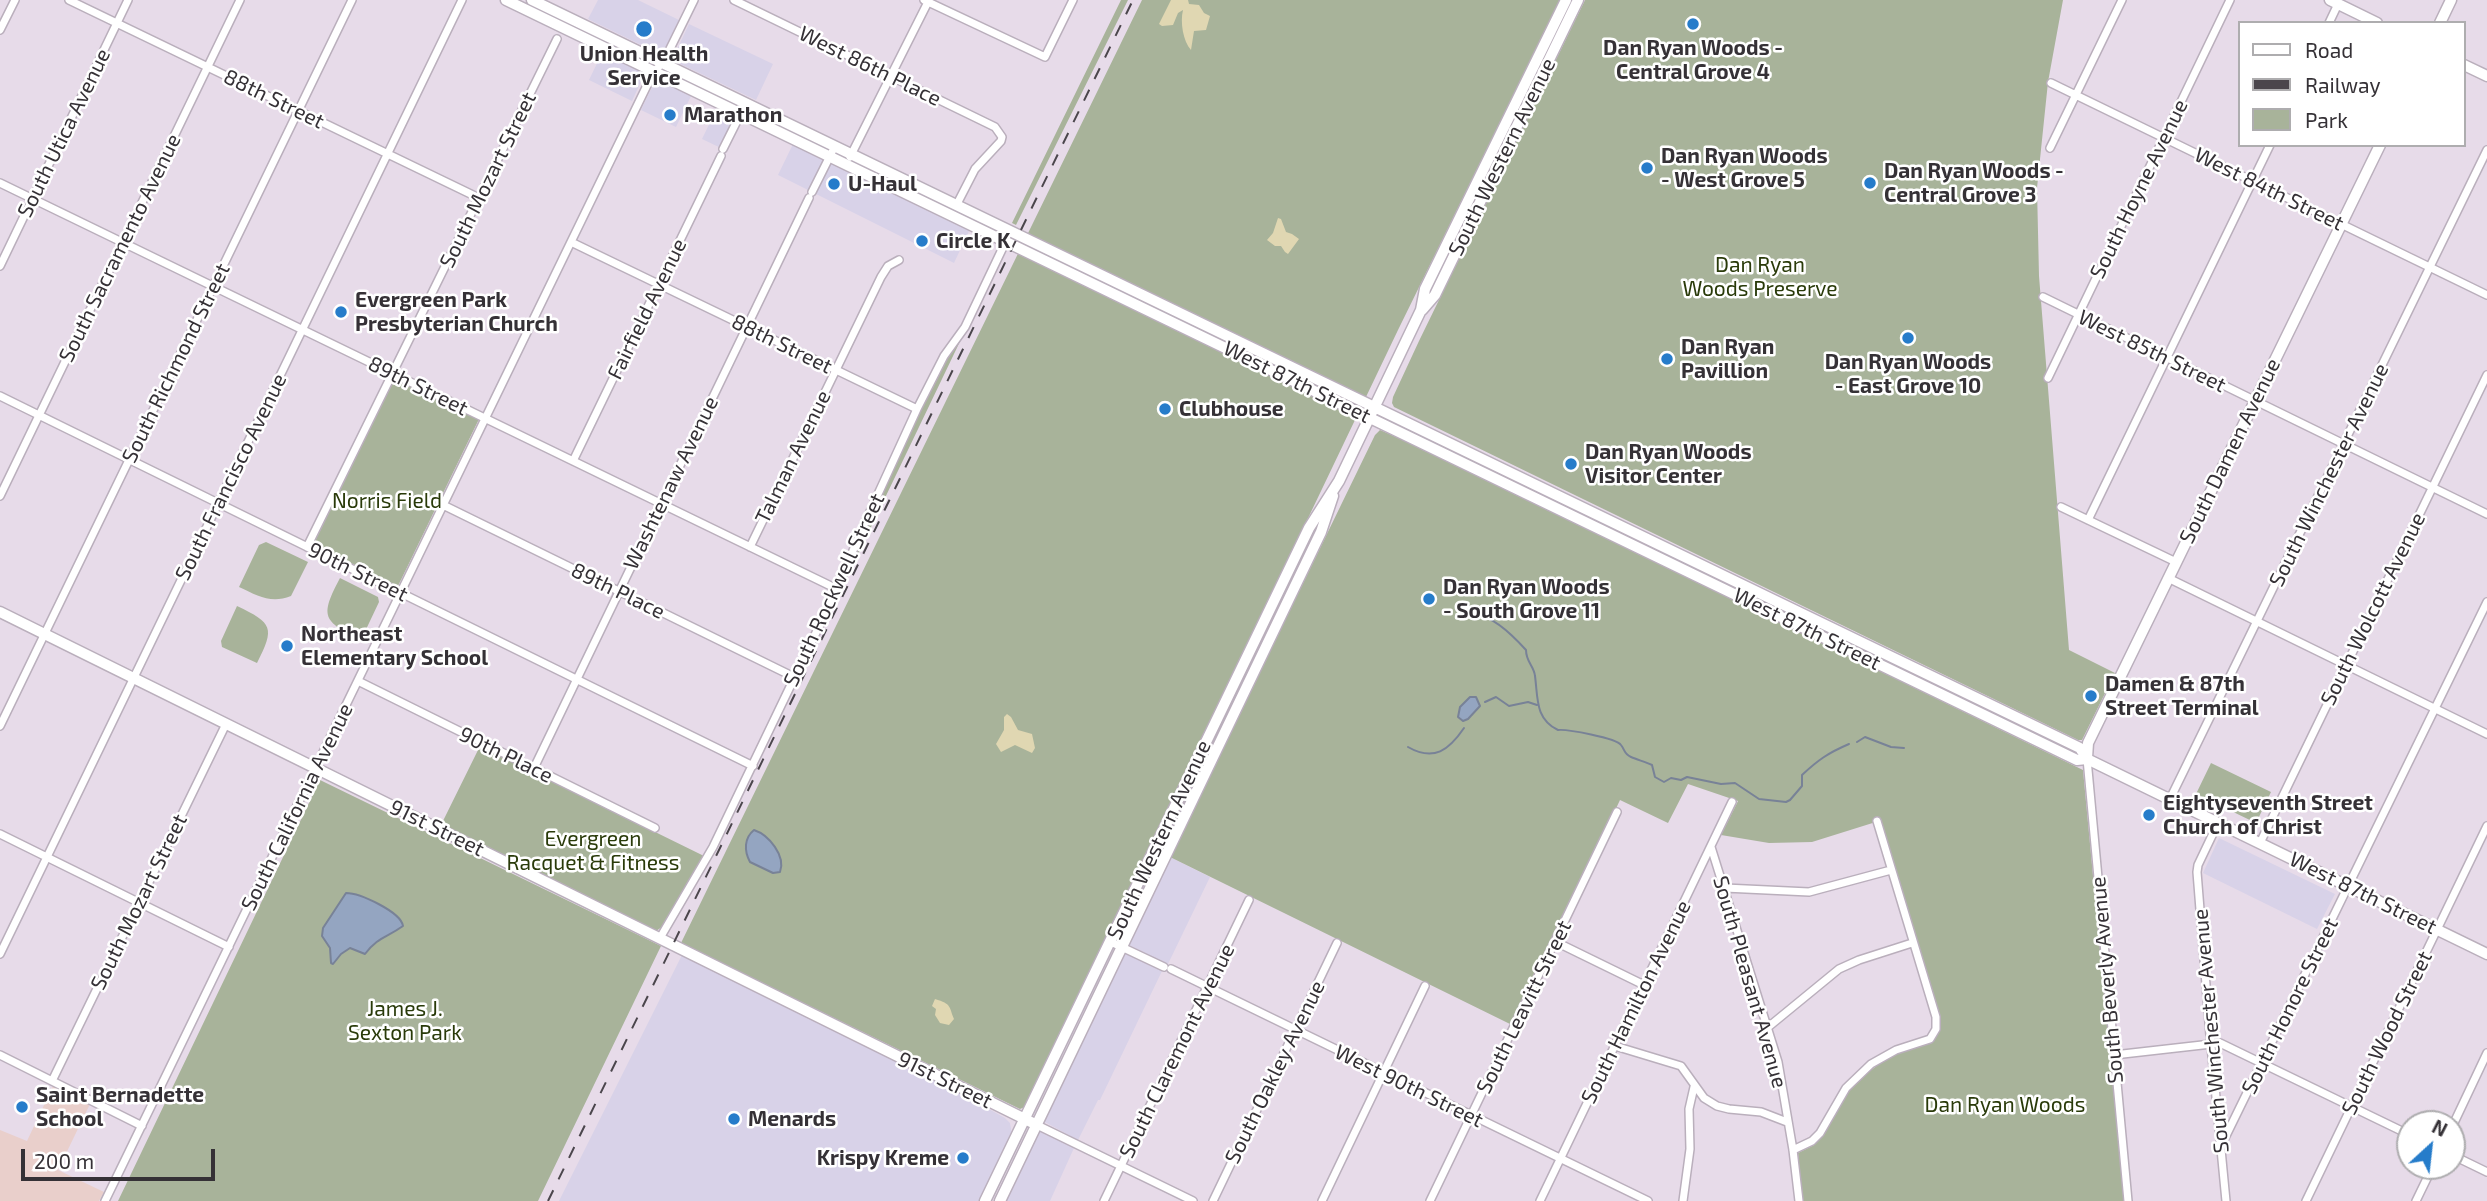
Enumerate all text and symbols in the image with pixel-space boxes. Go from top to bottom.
marker: Dan Ryan Woods - Central Grove 4 [1685,16,1701,32]
marker: Union Health Service [634,19,654,39]
street label: West 86th Place [795,21,945,111]
legend [2238,21,2466,147]
place label: Dan Ryan Woods - Central Grove 4 [1603,35,1783,85]
text: Road [2305,37,2353,62]
place label: Union Health Service [580,41,708,91]
street label: South Utica Avenue [12,45,116,221]
street label: South Western Avenue [1443,54,1561,260]
street label: 88th Street [220,64,328,134]
text: Railway [2305,72,2381,97]
street label: South Mozart Street [434,88,542,272]
street label: South Hoyne Avenue [2085,95,2193,283]
place label: Marathon [684,102,782,128]
marker: Marathon [662,107,678,123]
text: Park [2305,107,2348,132]
street label: South Sacramento Avenue [54,130,186,366]
street label: West 84th Street [2190,142,2348,236]
place label: Dan Ryan Woods - West Grove 5 [1661,143,1828,193]
place label: Dan Ryan Woods - Central Grove 3 [1884,158,2064,208]
marker: Dan Ryan Woods - West Grove 5 [1639,160,1655,176]
place label: U-Haul [848,171,917,197]
marker: Dan Ryan Woods - Central Grove 3 [1862,175,1878,191]
marker: U-Haul [826,176,842,192]
place label: Circle K [936,228,1010,254]
marker: Circle K [914,233,930,249]
street label: Fairfield Avenue [602,235,692,383]
park label: Dan Ryan Woods Preserve [1682,252,1838,302]
street label: South Richmond Street [117,259,235,467]
place label: Evergreen Park Presbyterian Church [355,287,558,337]
marker: Evergreen Park Presbyterian Church [333,304,349,320]
street label: West 85th Street [2074,304,2230,398]
street label: 88th Street [728,309,836,379]
marker: Dan Ryan Woods - East Grove 10 [1900,330,1916,346]
place label: Dan Ryan Pavillion [1681,334,1774,384]
street label: West 87th Street [1219,335,1375,429]
place label: Dan Ryan Woods - East Grove 10 [1825,349,1991,399]
street label: 89th Street [364,351,472,421]
marker: Dan Ryan Pavillion [1659,351,1675,367]
street label: South Damen Avenue [2174,354,2286,548]
street label: South Winchester Avenue [2264,359,2394,591]
street label: South Francisco Avenue [170,370,292,584]
street label: Talman Avenue [750,386,836,528]
street label: Washtenaw Avenue [618,392,724,574]
place label: Clubhouse [1179,396,1284,422]
marker: Clubhouse [1157,401,1173,417]
place label: Dan Ryan Woods Visitor Center [1585,439,1752,489]
marker: Dan Ryan Woods Visitor Center [1563,456,1579,472]
park label: Norris Field [332,488,442,514]
street label: South Rockwell Street [778,489,890,691]
street label: South Wolcott Avenue [2315,509,2431,709]
street label: 90th Street [304,537,412,607]
street label: 89th Place [567,557,669,625]
place label: Dan Ryan Woods - South Grove 11 [1443,574,1610,624]
street label: West 87th Street [1729,582,1885,676]
marker: Dan Ryan Woods - South Grove 11 [1421,591,1437,607]
place label: Northeast Elementary School [301,621,488,671]
marker: Northeast Elementary School [279,638,295,654]
place label: Damen & 87th Street Terminal [2105,671,2259,721]
marker: Damen & 87th Street Terminal [2083,688,2099,704]
street label: South California Avenue [236,699,358,915]
street label: 90th Place [455,722,557,788]
street label: South Western Avenue [1102,736,1216,944]
place label: Eightyseventh Street Church of Christ [2163,790,2373,840]
street label: 91st Street [386,794,488,862]
marker: Eightyseventh Street Church of Christ [2141,807,2157,823]
street label: South Mozart Street [85,810,193,994]
park label: Evergreen Racquet & Fitness [507,826,679,876]
street label: West 87th Street [2285,846,2441,940]
street label: South Pleasant Avenue [1708,873,1792,1091]
street label: South Beverly Avenue [2085,876,2129,1084]
street label: South Hamilton Avenue [1576,896,1696,1108]
street label: South Winchester Avenue [2188,908,2234,1154]
street label: South Honore Street [2236,914,2344,1098]
street label: South Leavitt Street [1471,916,1577,1098]
street label: South Claremont Avenue [1114,940,1240,1162]
street label: South Wood Street [2336,947,2438,1119]
street label: South Oakley Avenue [1220,976,1330,1168]
park label: James J. Sexton Park [348,996,462,1046]
street label: West 90th Street [1331,1039,1487,1133]
street label: 91st Street [894,1046,996,1114]
place label: Saint Bernadette School [36,1082,204,1132]
park label: Dan Ryan Woods [1925,1092,2085,1118]
marker: Saint Bernadette School [14,1099,30,1115]
place label: Menards [748,1106,836,1132]
north arrow [2396,1110,2466,1180]
marker: Menards [726,1111,742,1127]
text: N [2429,1114,2451,1141]
scale bar [24,1134,219,1178]
place label: Krispy Kreme [817,1145,949,1171]
text: 200 m [34,1148,94,1173]
marker: Krispy Kreme [955,1150,971,1166]

